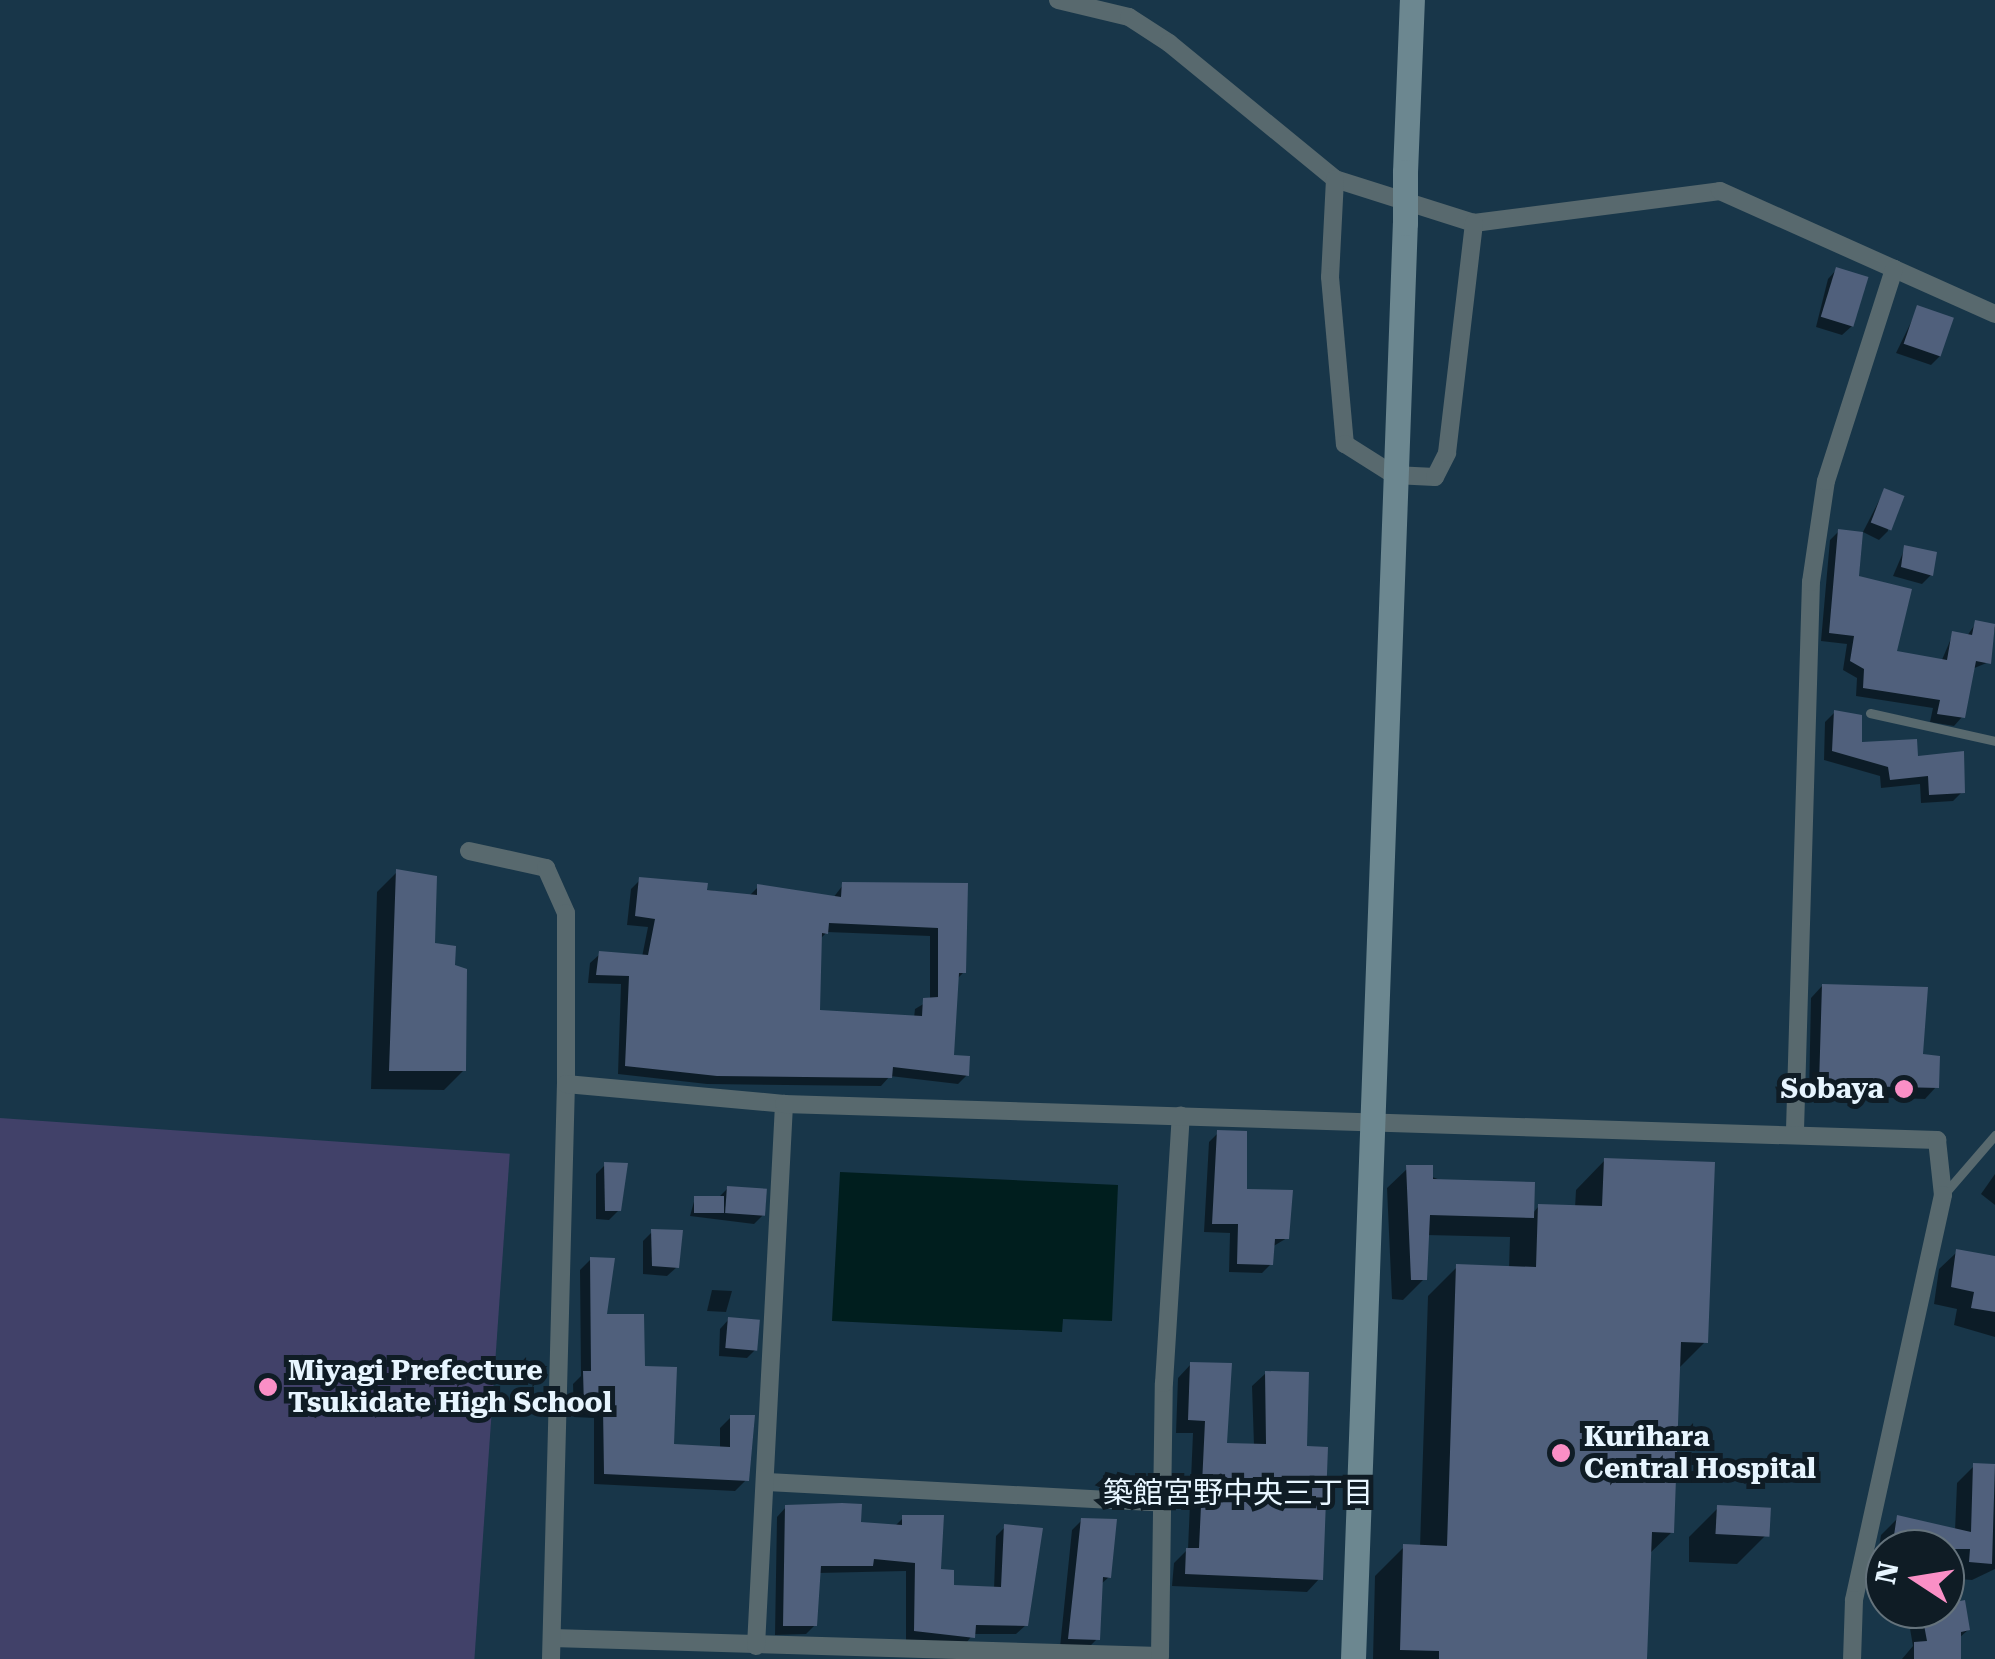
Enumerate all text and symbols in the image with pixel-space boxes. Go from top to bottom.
place label: Sobaya [1781,1072,1884,1106]
marker: Sobaya [1893,1078,1915,1100]
place label: Miyagi Prefecture Tsukidate High School [288,1354,612,1420]
marker: Miyagi Prefecture Tsukidate High School [257,1376,279,1398]
place label: Kurihara Central Hospital [1584,1420,1816,1486]
marker: Kurihara Central Hospital [1548,1440,1574,1466]
district label: 築館宮野中央三丁目 [1103,1475,1373,1511]
north arrow [1865,1529,1965,1629]
text: N [1869,1559,1906,1587]

